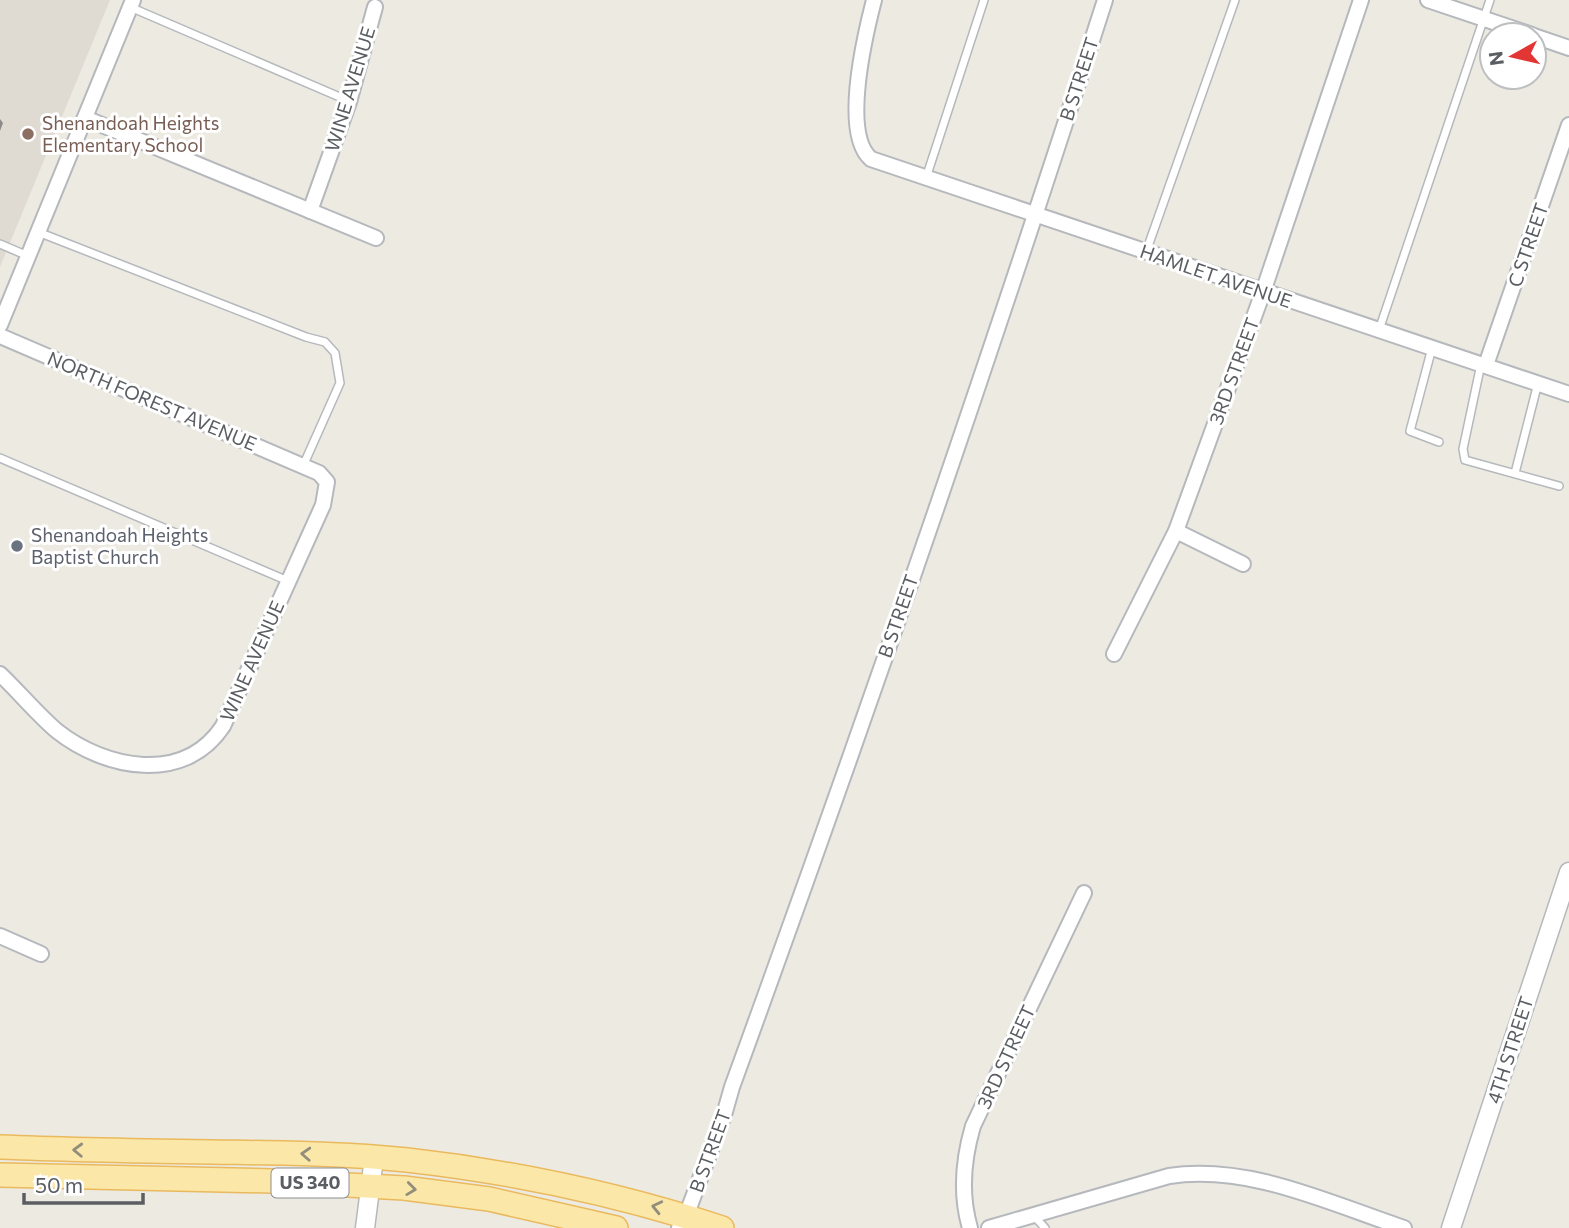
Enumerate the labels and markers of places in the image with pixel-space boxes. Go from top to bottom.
place label: Shenandoah Heights Elementary School [42,111,219,156]
marker: Shenandoah Heights Elementary School [20,126,36,142]
place label: Shenandoah Heights Baptist Church [31,523,208,568]
marker: Shenandoah Heights Baptist Church [9,538,25,554]

